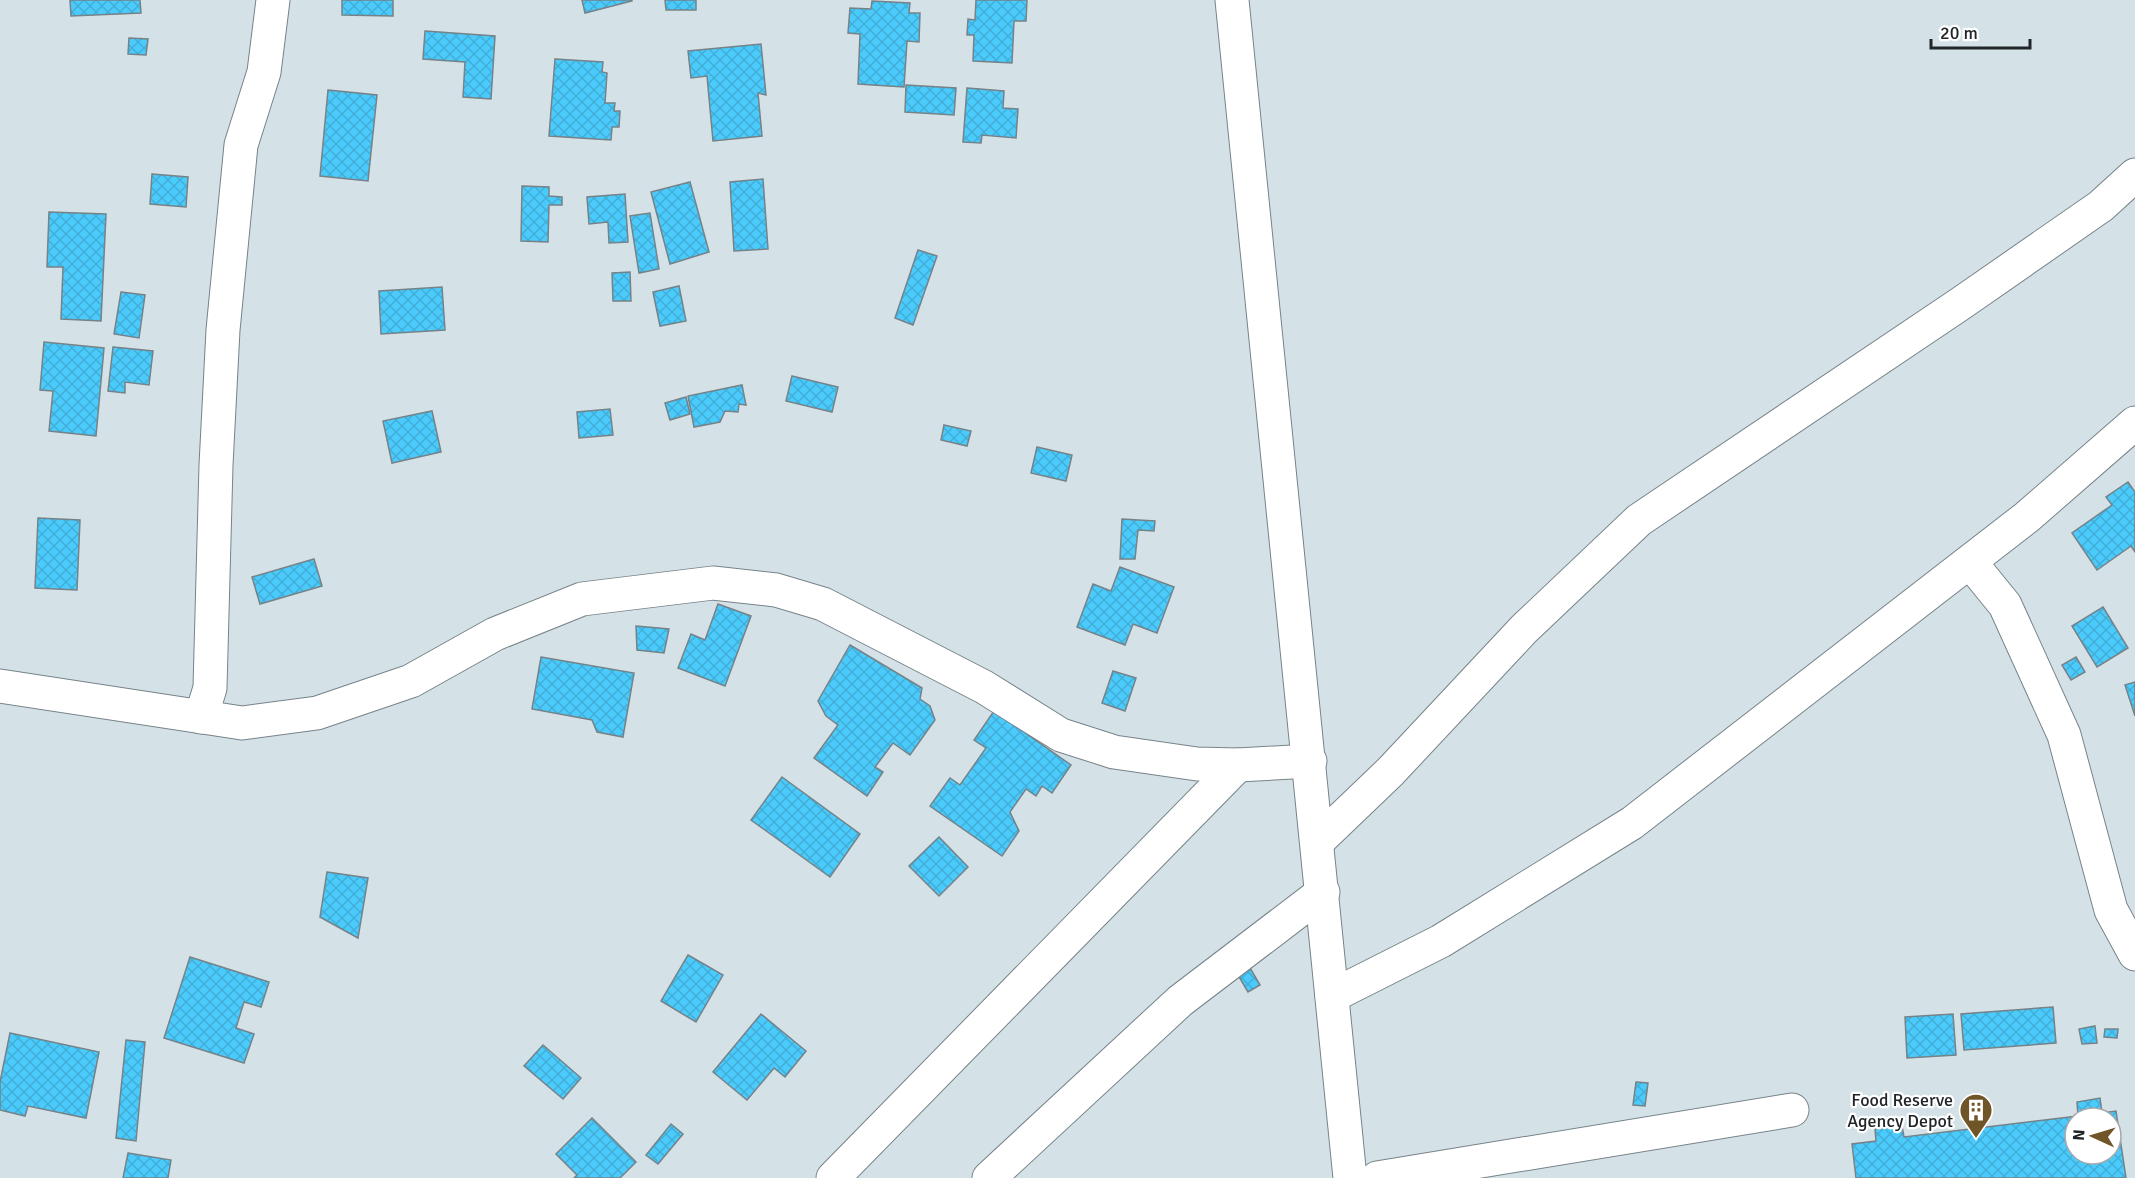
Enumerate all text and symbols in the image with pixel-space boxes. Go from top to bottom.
scale bar [1931,12,2030,50]
text: 20 m [1940,22,1978,44]
place label: Food Reserve Agency Depot [1847,1089,1953,1132]
building icon: Food Reserve Agency Depot [1958,1092,1994,1139]
north arrow [2063,1106,2123,1166]
text: N [2069,1129,2089,1141]

